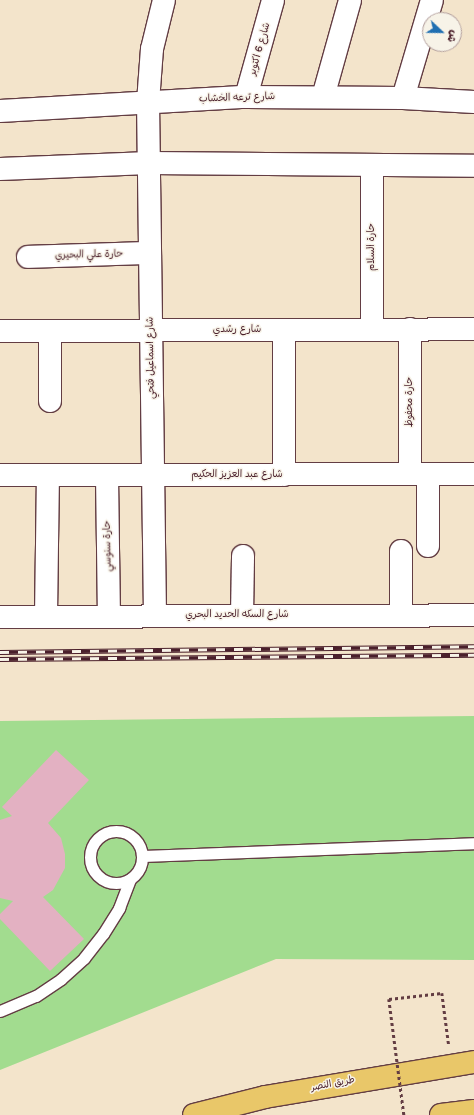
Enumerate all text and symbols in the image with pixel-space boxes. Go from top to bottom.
north arrow [422,12,462,52]
street label: شارع 6 اكتوبر [247,21,273,77]
text: ش [444,28,461,44]
street label: شارع ترعه الخشاب [199,91,275,105]
street label: حارة السلام [366,223,378,271]
street label: حارة علي البحيري [55,248,123,262]
street label: شارع اسماعيل فتحي [144,317,158,399]
street label: شارع رشدي [213,324,261,336]
street label: حارة محفوظ [404,377,416,427]
street label: شارع عبد العزيز الحكيم [191,469,283,481]
street label: حارة سنوسي [102,520,114,572]
street label: شارع السكه الحديد البحري [185,609,289,621]
street label: طريق النصر [310,1074,356,1094]

